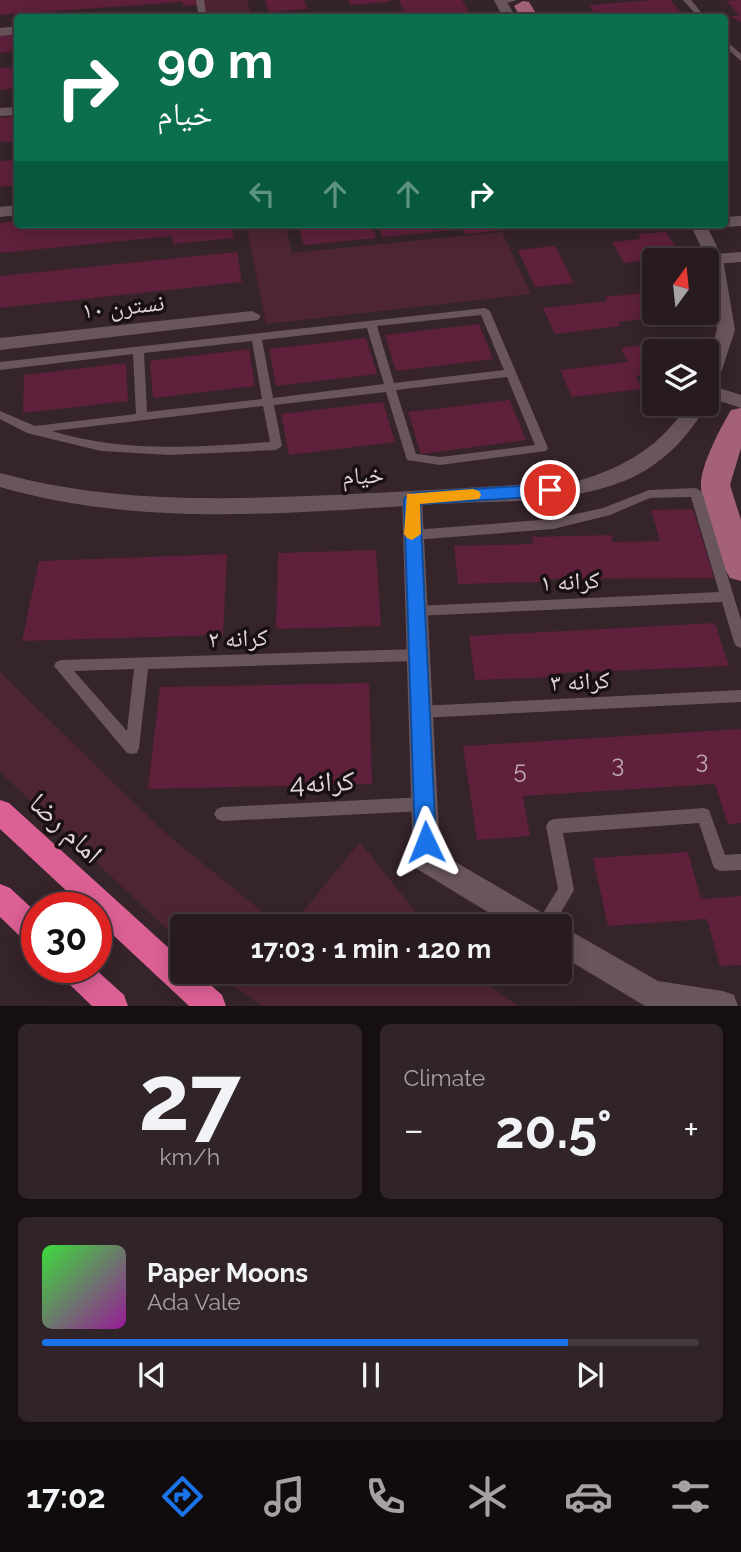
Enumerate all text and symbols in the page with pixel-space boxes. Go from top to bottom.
text: 90 m [157,32,273,89]
icon: right [42,42,133,133]
text: خیام [157,95,213,132]
icon: left [243,175,281,213]
icon: ahead [316,175,354,213]
icon: ahead [389,175,427,213]
icon: right [462,175,500,213]
north arrow [642,248,719,326]
map controls [642,248,719,416]
street label: نسترن ۱۰ [80,287,166,325]
button: layers [642,339,719,416]
street label: خیام [341,459,385,493]
pin [520,460,580,520]
icon: arrive [531,471,569,509]
street label: کرانه ۱ [539,565,601,597]
street label: کرانه ۲ [208,622,268,654]
street label: کرانه ۳ [549,665,611,697]
house number: 3 [696,745,708,774]
house number: 3 [612,749,624,778]
house number: 5 [513,755,527,784]
street label: کرانه4 [289,764,356,800]
street label: امام رضا [21,786,109,871]
position arrow [389,805,463,879]
speed limit sign: 30 [21,892,112,983]
text: 17:03 · 1 min · 120 m [251,934,491,964]
text: 27 [139,1044,241,1151]
text: Climate [404,1064,485,1091]
text: 20.5° [495,1099,612,1160]
text: − [404,1107,424,1152]
text: + [683,1107,699,1152]
text: km/h [159,1143,220,1170]
text: Paper Moons [147,1258,308,1288]
text: Ada Vale [147,1288,241,1315]
icon: previous [133,1356,171,1394]
icon: pause [352,1356,390,1394]
icon: next [571,1356,609,1394]
icon: directions [158,1472,207,1521]
icon: music [260,1472,309,1521]
icon: phone [361,1472,410,1521]
icon: climate [463,1472,512,1521]
icon: car [564,1472,613,1521]
icon: filters [666,1472,715,1521]
text: 17:02 [26,1478,106,1515]

